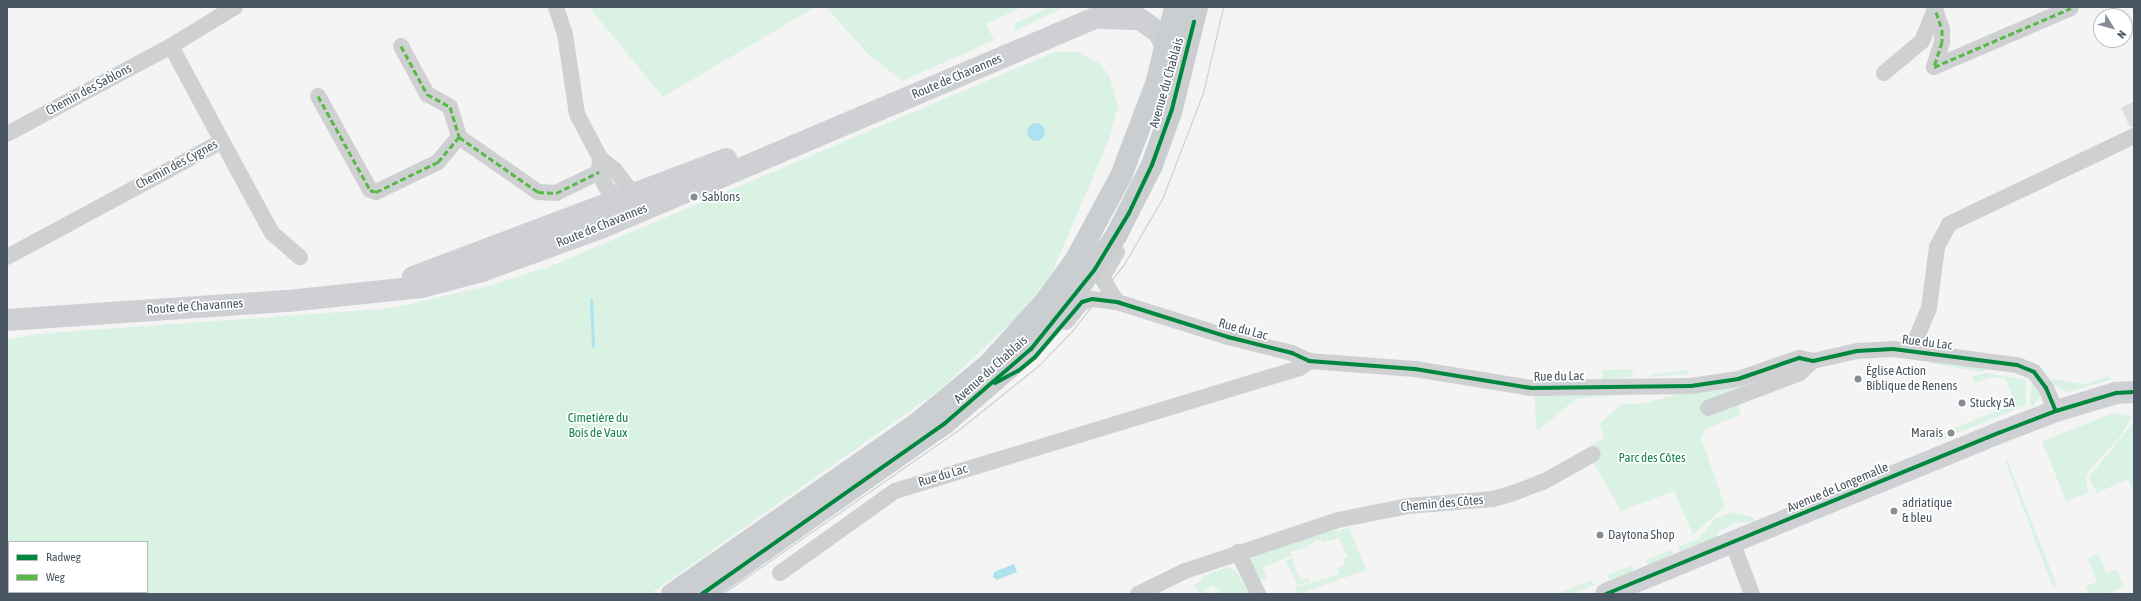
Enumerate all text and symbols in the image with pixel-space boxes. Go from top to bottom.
north arrow [2093,8,2133,48]
text: N [2115,28,2129,41]
street label: Avenue du Chablais [1147,36,1187,130]
street label: Route de Chavannes [909,51,1005,103]
street label: Chemin des Sablons [43,61,135,119]
street label: Chemin des Cygnes [133,137,221,193]
place label: Sablons [702,189,740,205]
marker: Sablons [689,192,699,202]
street label: Route de Chavannes [554,201,650,251]
street label: Route de Chavannes [146,296,244,318]
street label: Rue du Lac [1217,316,1269,344]
street label: Rue du Lac [1901,332,1953,354]
street label: Avenue du Chablais [951,333,1031,407]
place label: Église Action Biblique de Renens [1866,364,1957,395]
street label: Rue du Lac [1534,369,1584,385]
marker: Église Action Biblique de Renens [1853,374,1863,384]
place label: Stucky SA [1970,395,2015,411]
marker: Stucky SA [1957,398,1967,408]
park label: Cimetière du Bois de Vaux [568,411,628,442]
place label: Marais [1911,425,1943,441]
marker: Marais [1946,428,1956,438]
park label: Parc des Côtes [1618,450,1686,466]
street label: Avenue de Longemalle [1785,460,1891,516]
street label: Rue du Lac [917,461,969,491]
street label: Chemin des Côtes [1400,493,1484,515]
place label: adriatique & bleu [1902,496,1952,527]
marker: adriatique & bleu [1889,506,1899,516]
place label: Daytona Shop [1608,527,1675,543]
marker: Daytona Shop [1595,530,1605,540]
legend [8,541,148,593]
text: Radweg [46,550,81,564]
text: Weg [46,570,65,584]

